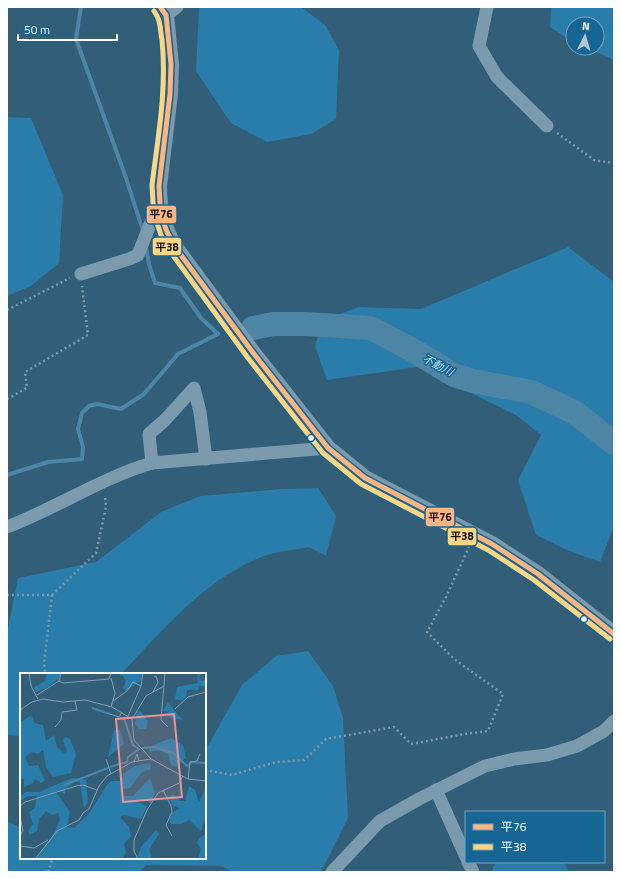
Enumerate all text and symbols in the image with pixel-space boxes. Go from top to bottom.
scale bar [18,16,117,42]
north arrow [565,16,605,56]
text: N [581,18,590,34]
text: 50 m [24,20,50,39]
line badge: 平76 [146,205,177,224]
text: 平76 [149,206,173,222]
line badge: 平38 [152,237,182,256]
text: 平38 [155,239,179,255]
water label: 不動川 [420,350,457,380]
unlabelled marker [306,433,316,443]
line badge: 平76 [425,507,455,527]
text: 平76 [428,509,452,525]
line badge: 平38 [447,527,477,546]
text: 平38 [450,528,474,544]
unlabelled marker [579,614,589,624]
inset map [20,673,206,859]
legend [465,811,605,863]
text: 平76 [501,817,527,836]
text: 平38 [501,837,527,856]

